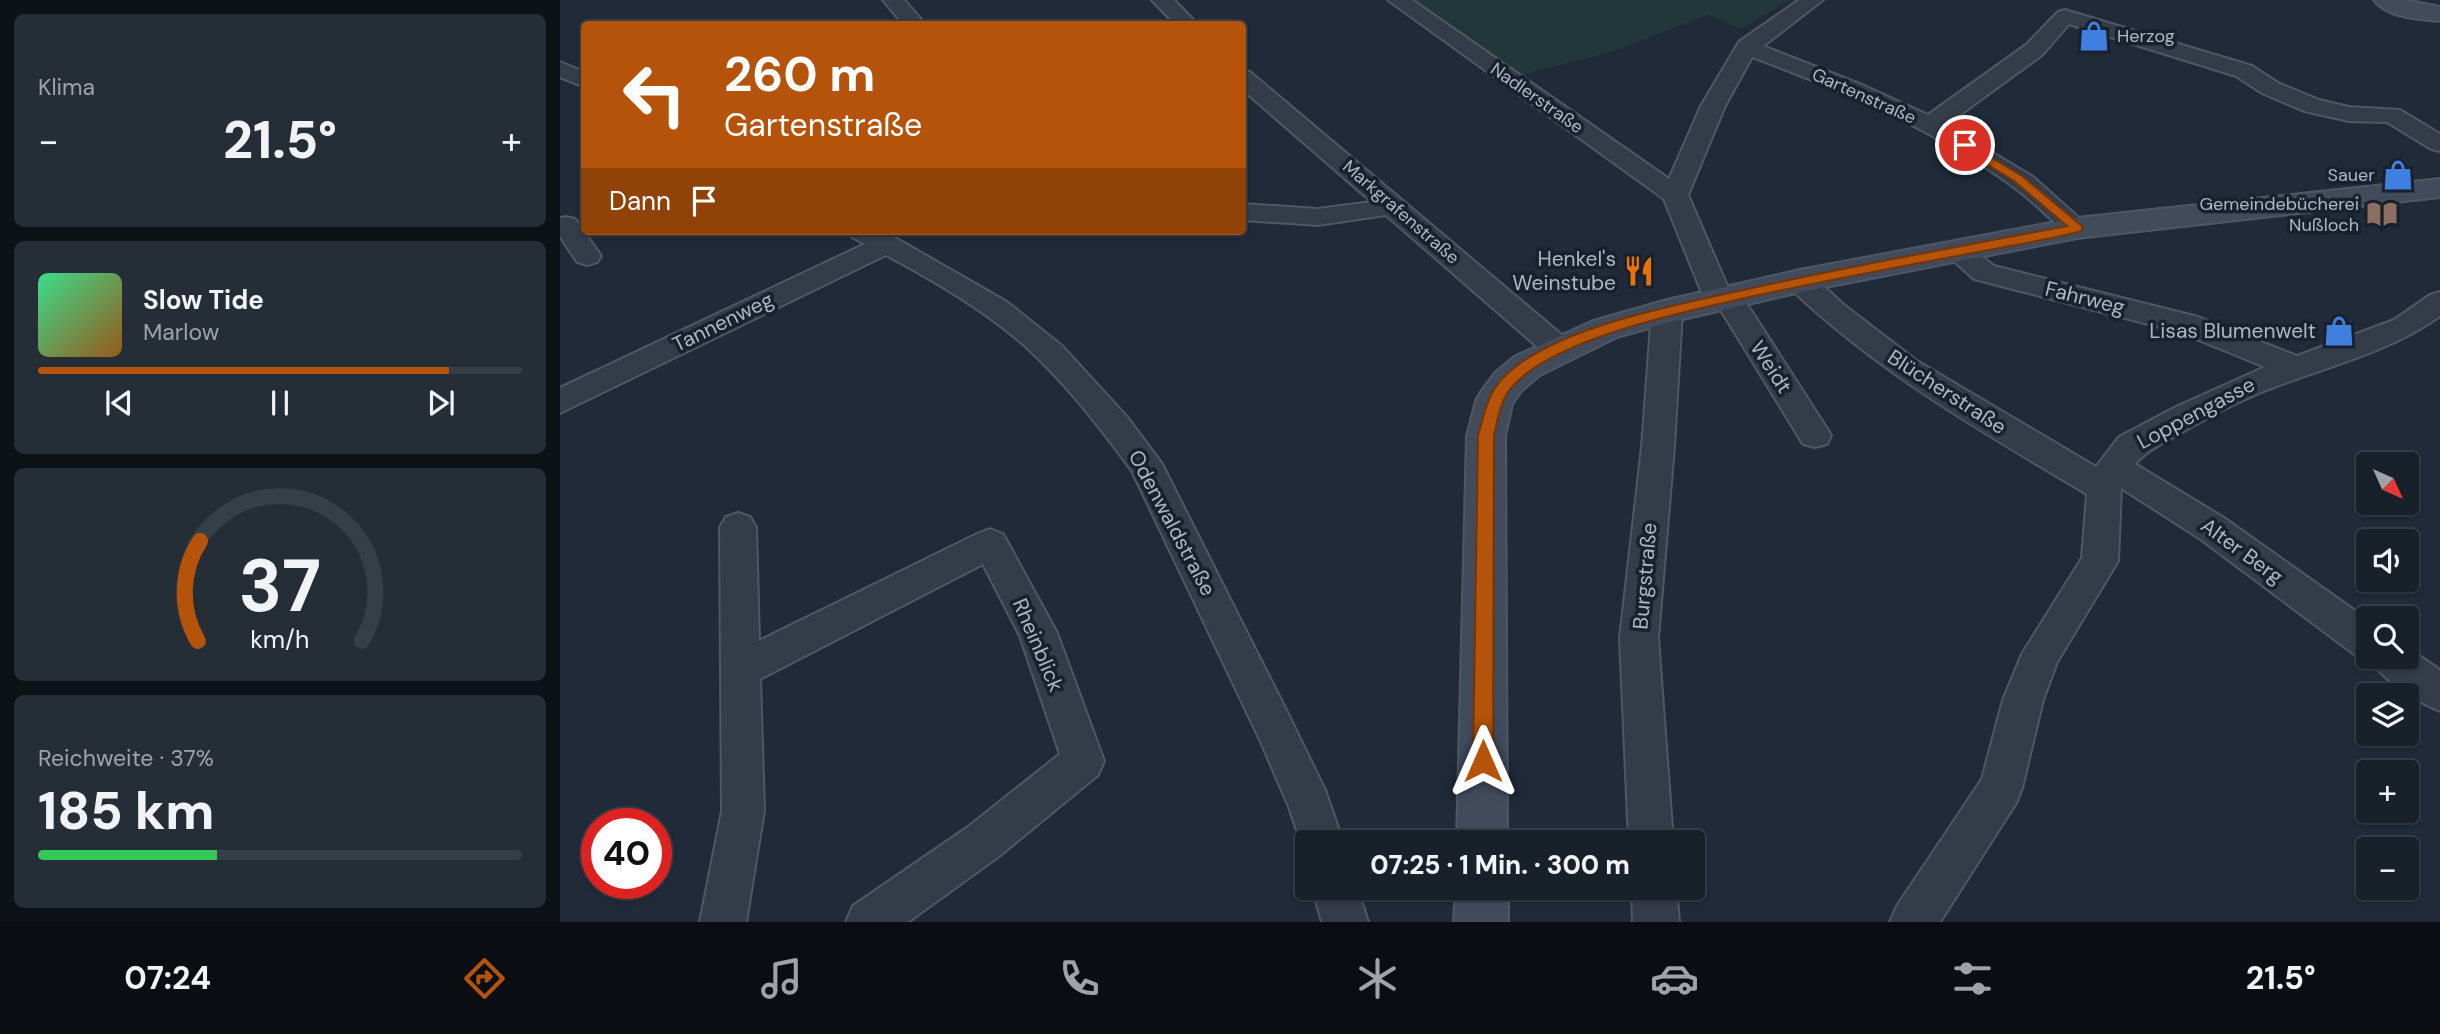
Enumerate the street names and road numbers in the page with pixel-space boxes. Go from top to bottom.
street label: Nadlerstraße [1486,57,1588,139]
street label: Gartenstraße [1808,62,1920,130]
street label: Markgrafenstraße [1337,155,1465,269]
street label: Fahrweg [2042,275,2128,321]
street label: Tannenweg [668,285,778,358]
street label: Weidt [1744,335,1798,399]
street label: Blücherstraße [1882,343,2012,441]
street label: Loppengasse [2132,370,2260,456]
street label: Odenwaldstraße [1122,445,1222,601]
street label: Alter Berg [2195,512,2289,591]
street label: Burgstraße [1626,521,1664,630]
street label: Rheinblick [1006,594,1070,696]

